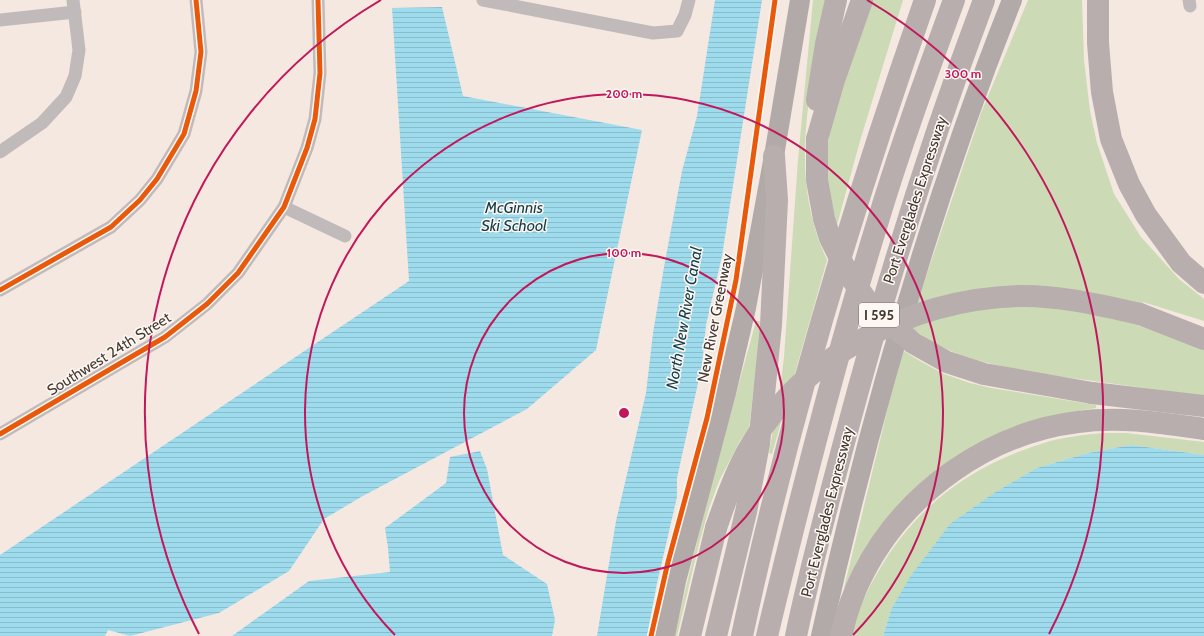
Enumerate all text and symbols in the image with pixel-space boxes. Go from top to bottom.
text: 300 m [945,66,981,81]
text: 200 m [606,86,642,101]
street label: Port Everglades Expressway [879,114,951,286]
water label: McGinnis Ski School [481,198,547,235]
text: 100 m [607,245,641,260]
water label: North New River Canal [662,245,706,391]
street label: New River Greenway [694,252,736,384]
road number: I 595 [859,303,899,327]
street label: Southwest 24th Street [44,309,174,399]
centre of rings [617,406,631,420]
street label: Port Everglades Expressway [797,425,857,599]

